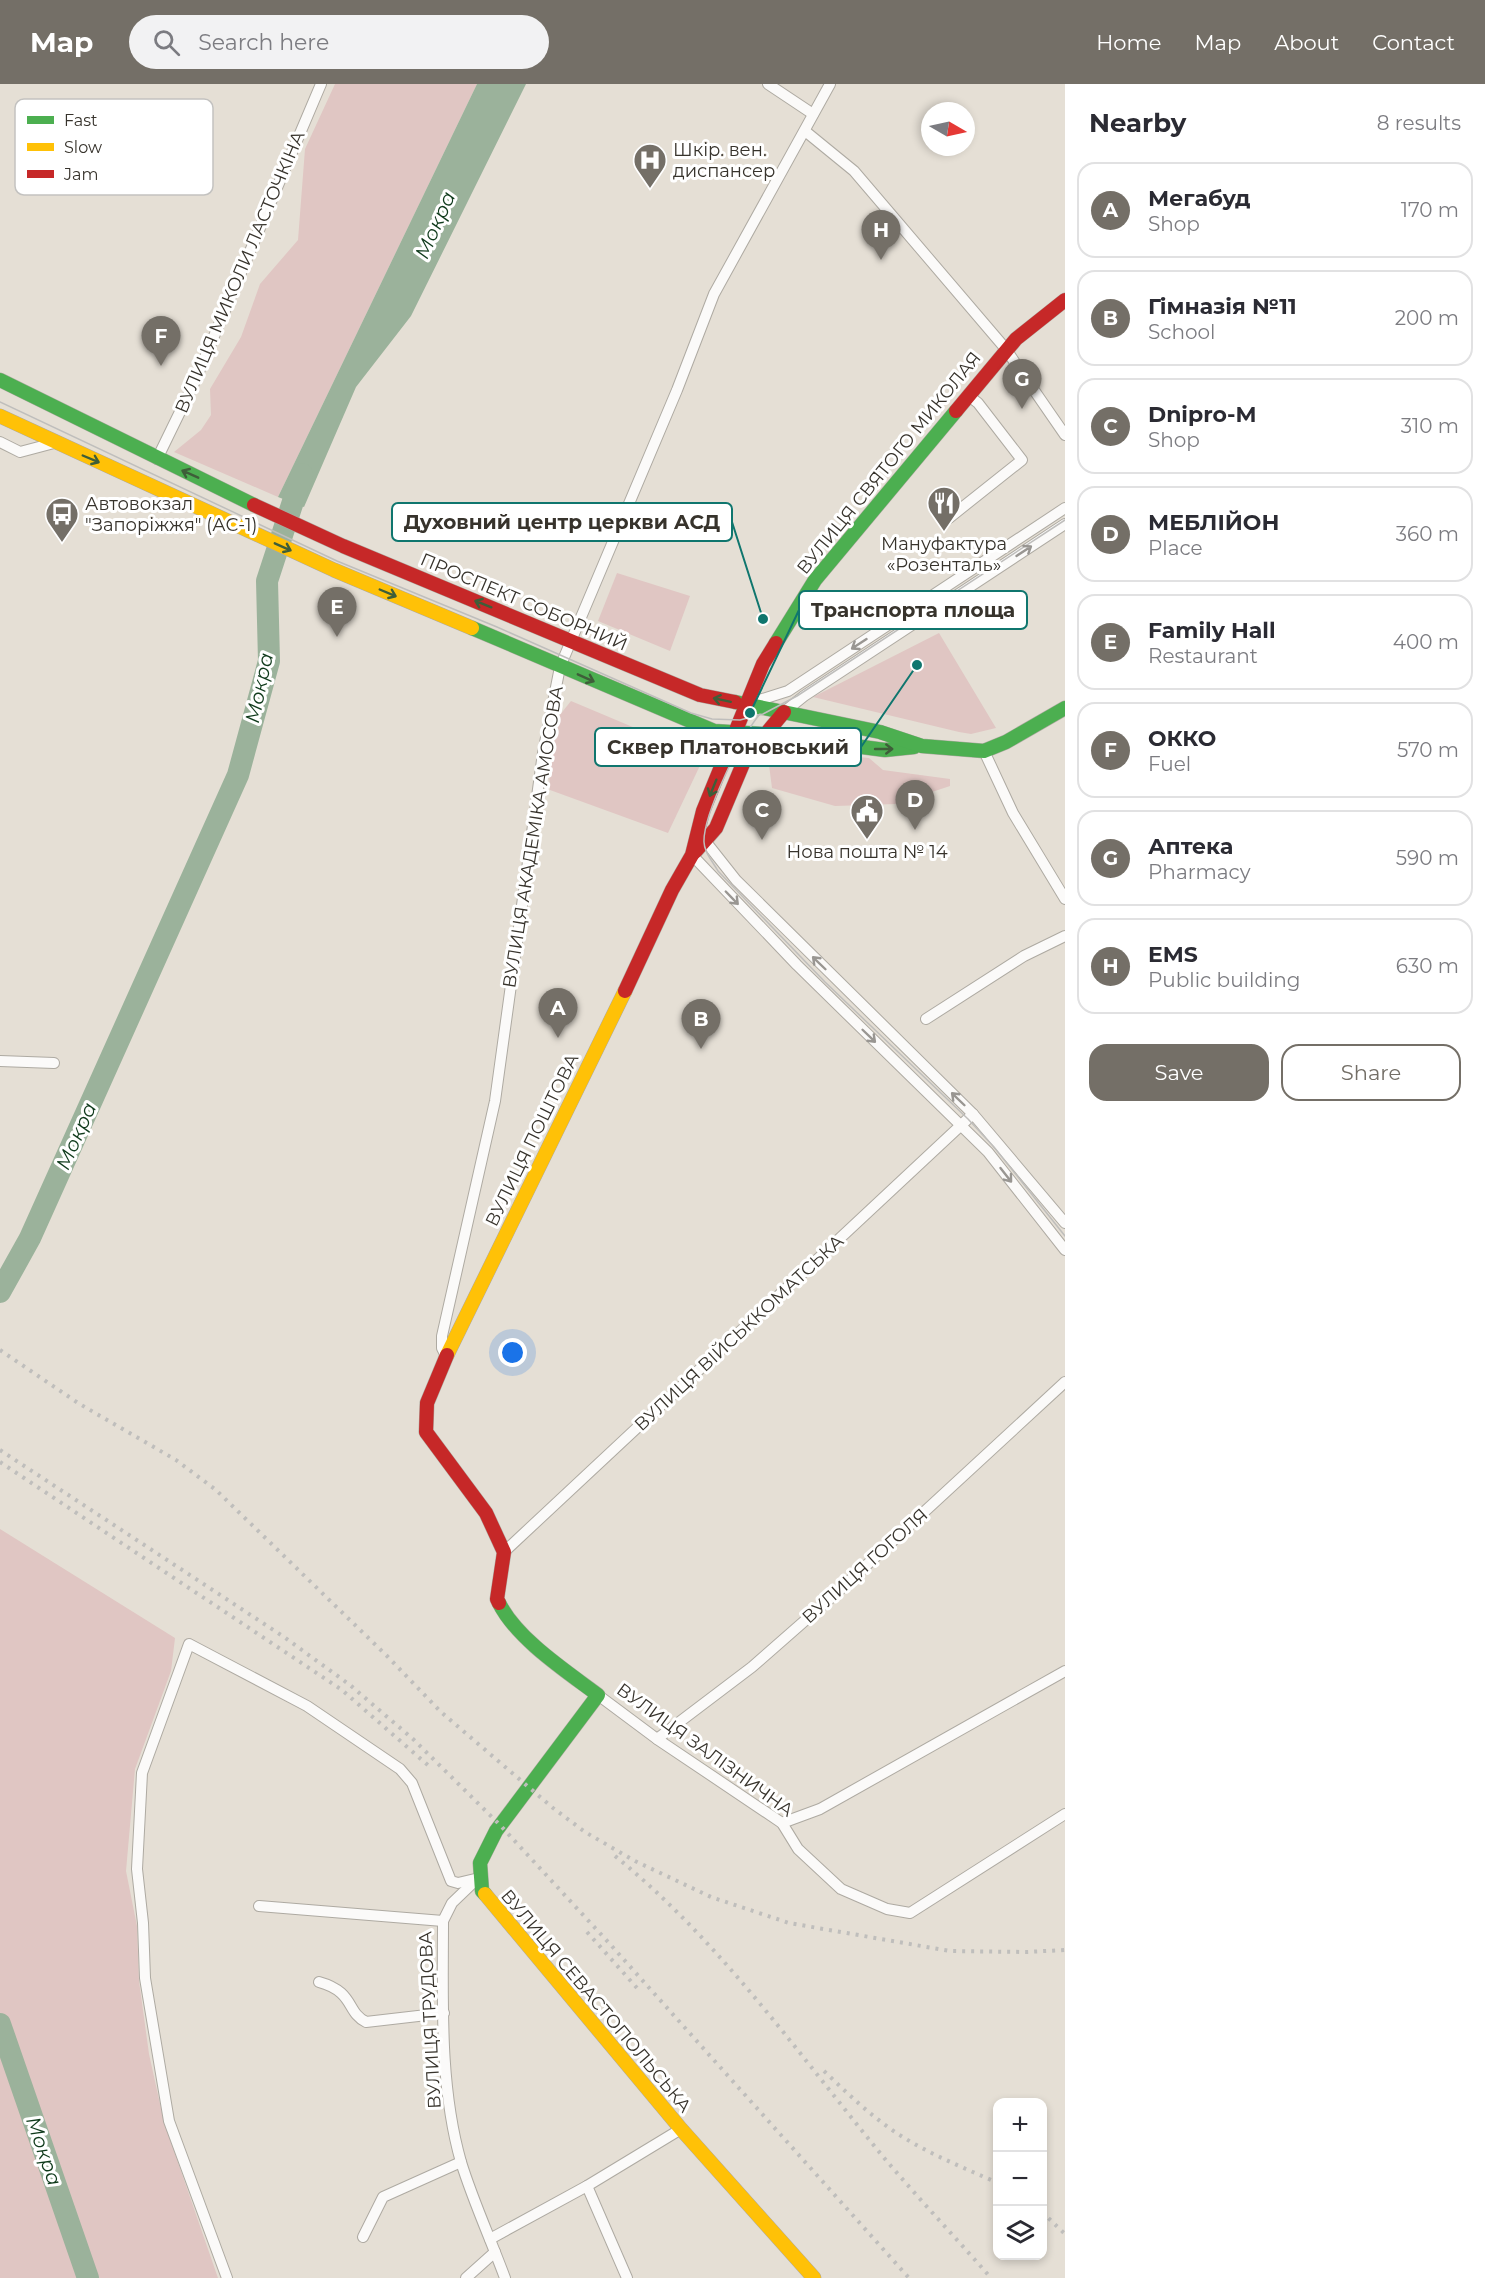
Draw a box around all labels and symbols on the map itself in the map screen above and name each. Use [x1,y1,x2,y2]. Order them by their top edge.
legend [15,99,213,195]
north arrow [921,102,975,156]
text: Fast [64,111,98,130]
street label: ВУЛИЦЯ МИКОЛИ ЛАСТОЧКІНА [170,127,310,416]
text: Slow [64,138,102,157]
place label: Шкір. вен. диспансер [673,139,775,182]
hospital icon: Шкір. вен. диспансер [632,142,668,189]
text: Jam [63,165,98,184]
water label: Мокра [410,188,460,262]
pin: H [862,210,900,260]
pin: F [142,316,180,366]
street label: ВУЛИЦЯ СВЯТОГО МИКОЛАЯ [792,347,986,579]
pin: G [1002,360,1042,409]
one-way arrow [81,454,100,465]
one-way arrow [181,468,200,479]
restaurant icon: Мануфактура «Розенталь» [926,485,962,532]
place label: Автовокзал "Запоріжжя" (АС-1) [85,493,257,536]
bus stop icon: Автовокзал "Запоріжжя" (АС-1) [44,496,80,543]
callout: Духовний центр церкви АСД [392,503,732,541]
text: Духовний центр церкви АСД [404,510,721,534]
place label: Мануфактура «Розенталь» [881,533,1007,576]
one-way arrow [273,542,292,553]
one-way arrow [1016,544,1033,557]
street label: ПРОСПЕКТ СОБОРНИЙ [417,548,631,656]
pin: E [318,588,356,637]
one-way arrow [378,588,396,599]
callout: Транспорта площа [799,591,1027,629]
one-way arrow [474,598,492,609]
text: Транспорта площа [811,598,1015,622]
one-way arrow [850,638,867,651]
water label: Мокра [240,651,278,725]
one-way arrow [577,673,595,685]
street label: ВУЛИЦЯ АКАДЕМІКА АМОСОВА [498,684,568,990]
one-way arrow [712,694,732,705]
callout: Сквер Платоновський [595,728,861,766]
text: Сквер Платоновський [607,735,849,759]
one-way arrow [873,743,893,755]
one-way arrow [706,779,717,797]
pin: D [896,780,934,830]
pin: C [742,790,782,840]
public building icon: Нова пошта № 14 [849,793,885,840]
place label: Нова пошта № 14 [786,841,948,863]
one-way arrow [725,890,739,905]
one-way arrow [811,955,826,970]
pin: A [538,988,578,1038]
pin: B [682,1000,720,1049]
one-way arrow [862,1029,877,1043]
street label: ВУЛИЦЯ ПОШТОВА [481,1050,584,1230]
one-way arrow [951,1092,966,1106]
water label: Мокра [51,1099,101,1173]
one-way arrow [1000,1166,1013,1182]
street label: ВУЛИЦЯ ВІЙСЬККОМАТСЬКА [630,1230,849,1436]
your location [498,1338,527,1367]
street label: ВУЛИЦЯ ГОГОЛЯ [798,1504,932,1628]
street label: ВУЛИЦЯ ЗАЛІЗНИЧНА [612,1679,798,1822]
street label: ВУЛИЦЯ СЕВАСТОПОЛЬСЬКА [496,1885,696,2117]
street label: ВУЛИЦЯ ТРУДОВА [414,1930,446,2109]
water label: Мокра [21,2113,67,2189]

